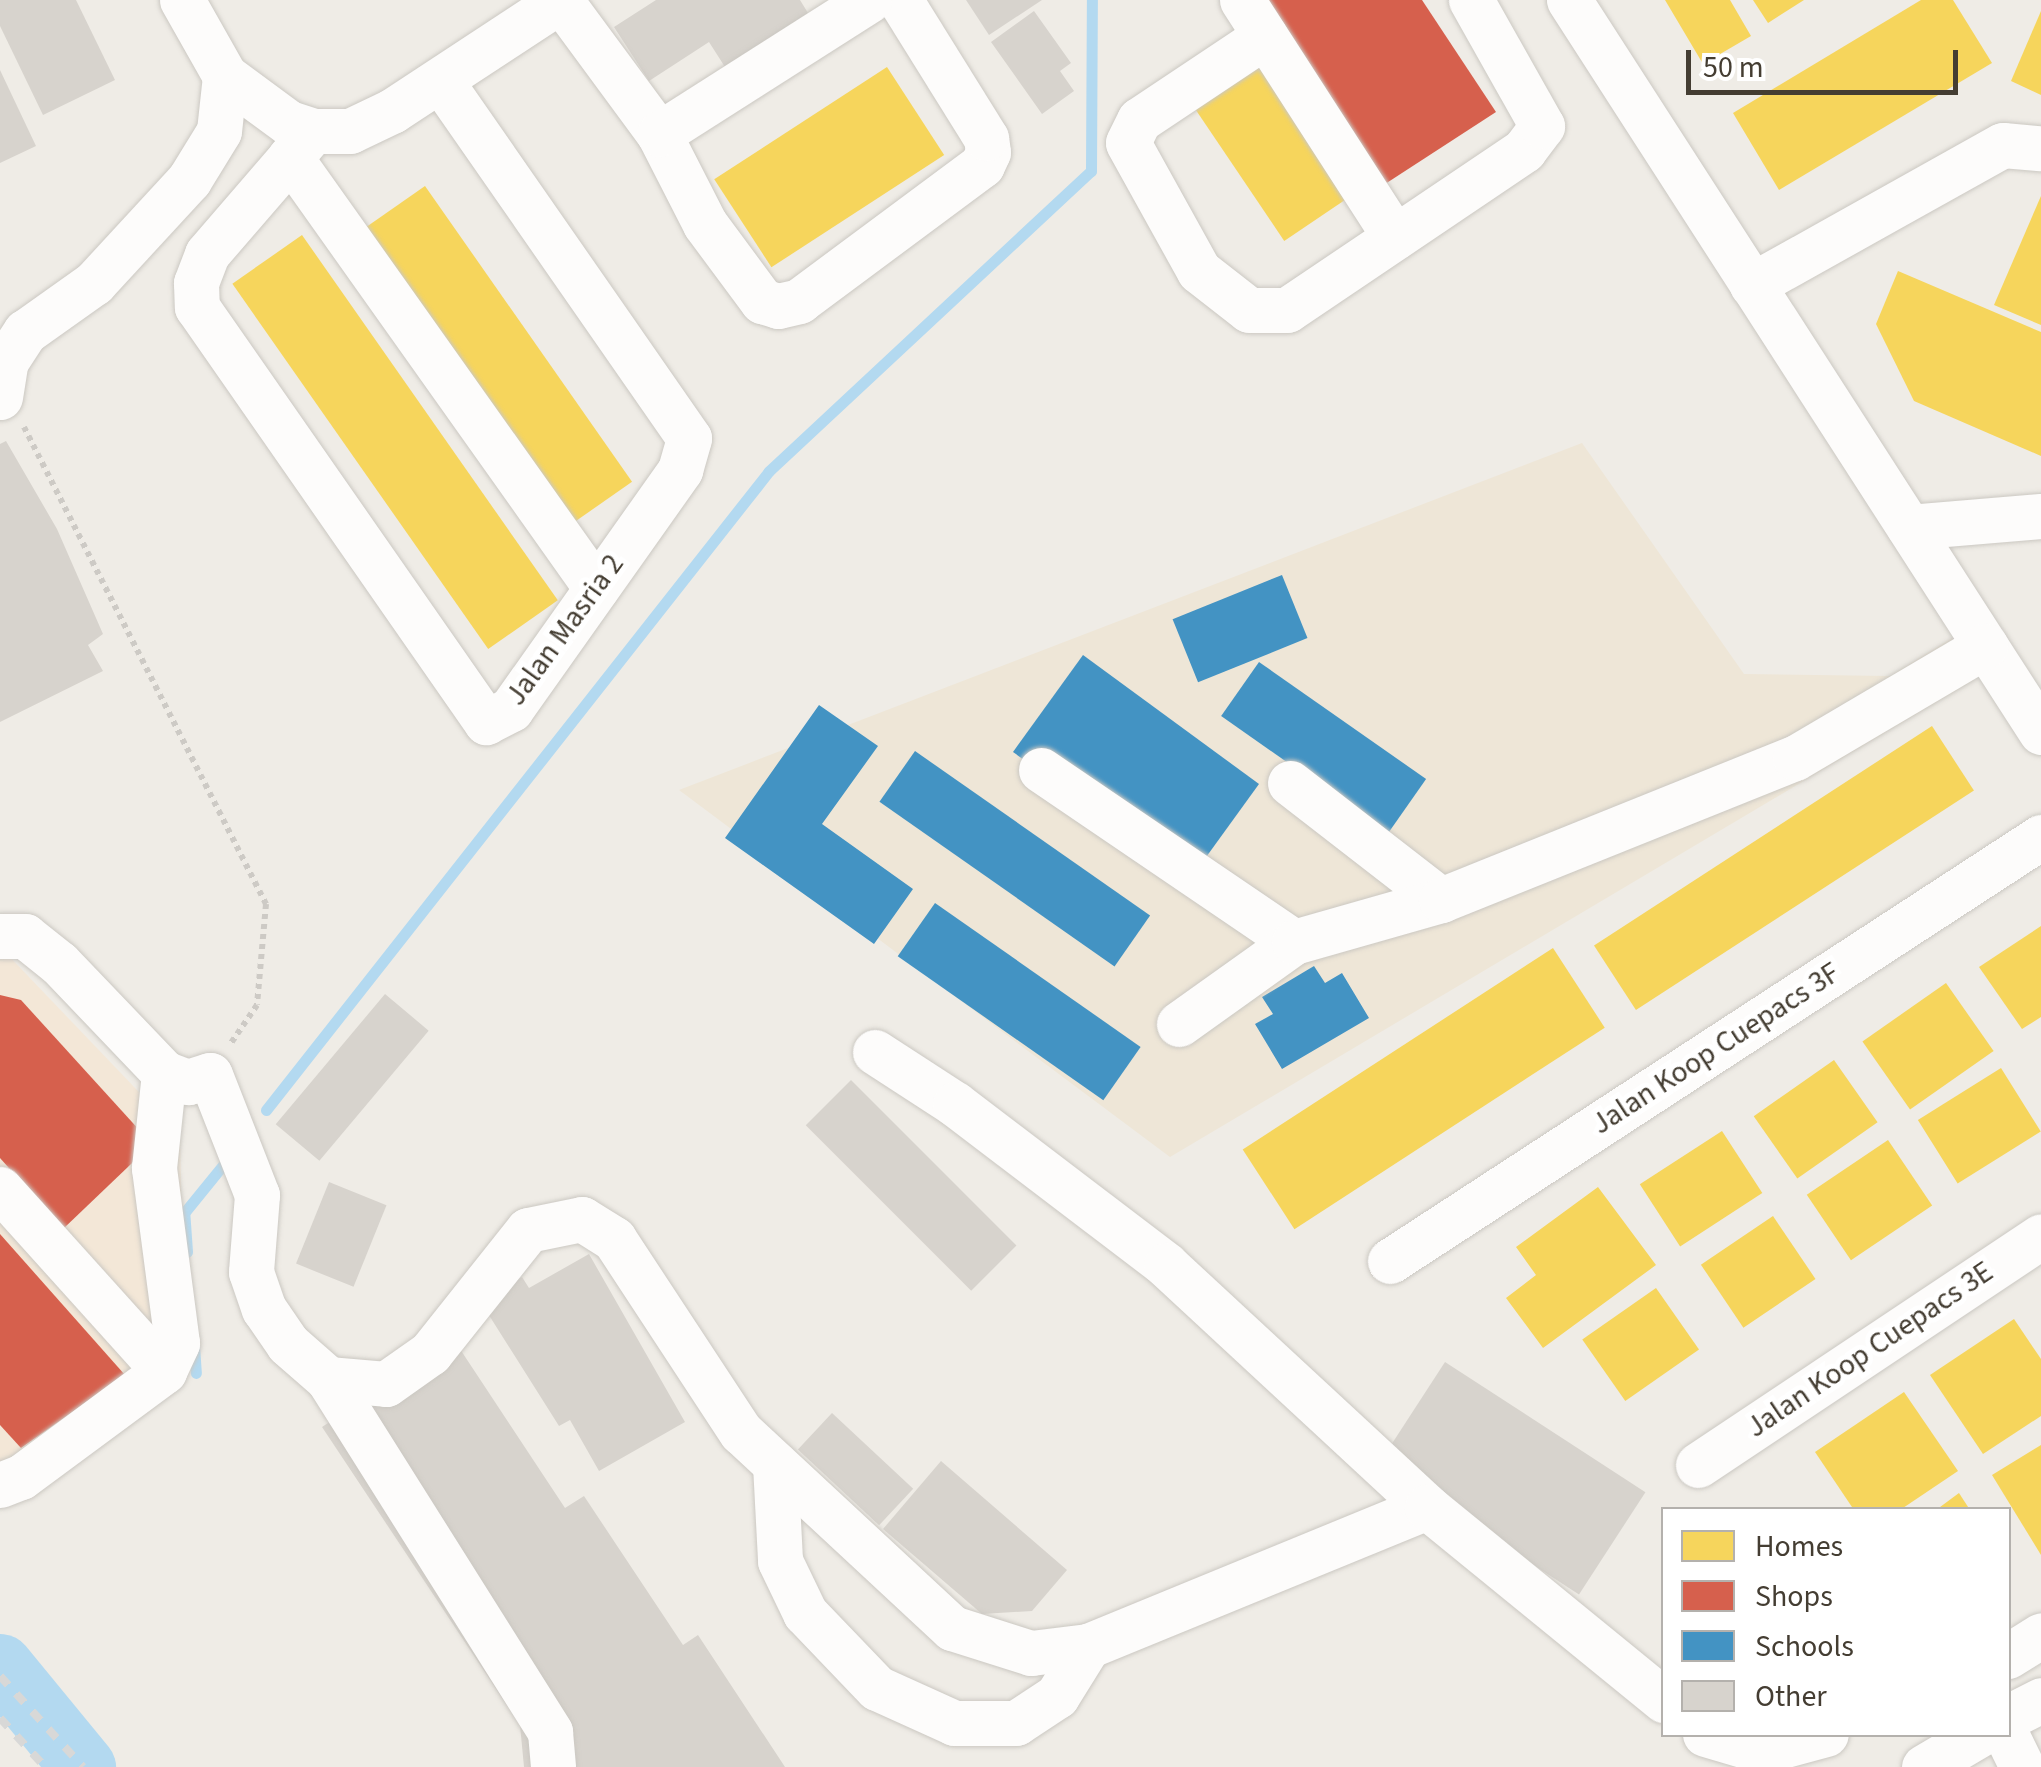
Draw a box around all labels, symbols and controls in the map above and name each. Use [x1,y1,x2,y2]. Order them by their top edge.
scale bar [1691,30,1964,92]
text: 50 m [1703,46,1764,89]
street label: Jalan Masria 2 [498,547,632,713]
street label: Jalan Koop Cuepacs 3F [1585,955,1847,1143]
street label: Jalan Koop Cuepacs 3E [1740,1254,2000,1446]
legend [1661,1507,2011,1737]
text: Homes [1755,1525,1843,1568]
text: Shops [1755,1575,1833,1618]
text: Schools [1755,1625,1854,1668]
text: Other [1755,1675,1827,1718]

